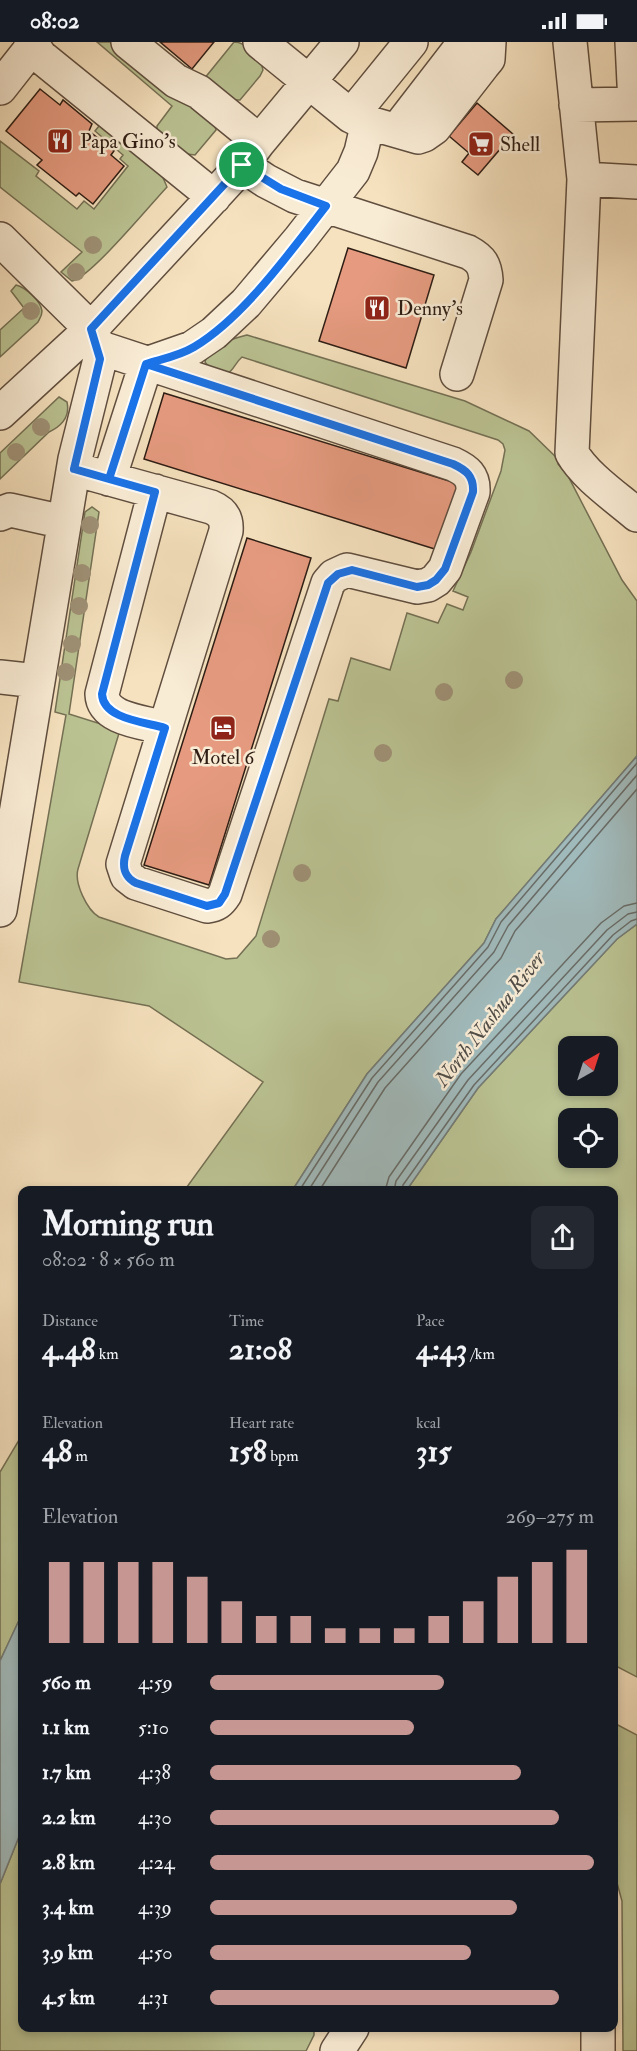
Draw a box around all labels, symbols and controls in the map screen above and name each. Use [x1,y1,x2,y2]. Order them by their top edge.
text: 08:02 [30,7,79,35]
restaurant icon: Papa Gino's [45,126,75,156]
place label: Papa Gino's [80,129,176,155]
supermarket icon: Shell [466,129,496,159]
place label: Shell [500,132,540,157]
pin [216,139,267,190]
icon: arrive [225,148,258,181]
restaurant icon: Denny's [362,293,392,323]
place label: Denny's [397,296,463,321]
hotel icon: Motel 6 [208,713,238,743]
place label: Motel 6 [192,745,255,770]
water label: North Nashua River [428,945,552,1093]
north arrow [558,1036,618,1096]
map controls [558,1036,618,1168]
button: locate [558,1108,618,1168]
text: Morning run [42,1204,214,1245]
button: share [531,1206,594,1269]
text: 08:02 · 8 × 560 m [42,1247,175,1272]
text: Distance [42,1311,98,1331]
text: Time [229,1311,264,1331]
text: Pace [416,1311,445,1331]
text: 4.48 [42,1331,95,1368]
text: 21:08 [229,1331,292,1368]
text: 4:43 [416,1331,467,1368]
text: km [95,1344,119,1364]
text: /km [467,1344,495,1364]
text: Elevation [42,1413,103,1433]
text: Heart rate [229,1413,294,1433]
text: kcal [416,1413,441,1433]
text: 48 [42,1433,72,1470]
text: 158 [229,1433,267,1470]
text: 315 [416,1433,451,1470]
text: m [72,1446,88,1466]
text: bpm [267,1446,299,1466]
text: Elevation [42,1504,118,1529]
text: 269–275 m [506,1504,594,1529]
text: 560 m [42,1670,91,1695]
text: 4:59 [138,1670,173,1695]
text: 1.1 km [42,1715,89,1740]
text: 5:10 [138,1715,169,1740]
text: 1.7 km [42,1760,91,1785]
text: 4:38 [138,1760,171,1785]
text: 2.2 km [42,1805,95,1830]
text: 4:30 [138,1805,172,1830]
text: 2.8 km [42,1850,95,1875]
text: 4:24 [138,1850,175,1875]
text: 3.4 km [42,1895,94,1920]
text: 4:39 [138,1895,172,1920]
text: 3.9 km [42,1940,93,1965]
text: 4:50 [138,1940,173,1965]
text: 4.5 km [42,1985,95,2010]
text: 4:31 [138,1985,169,2010]

